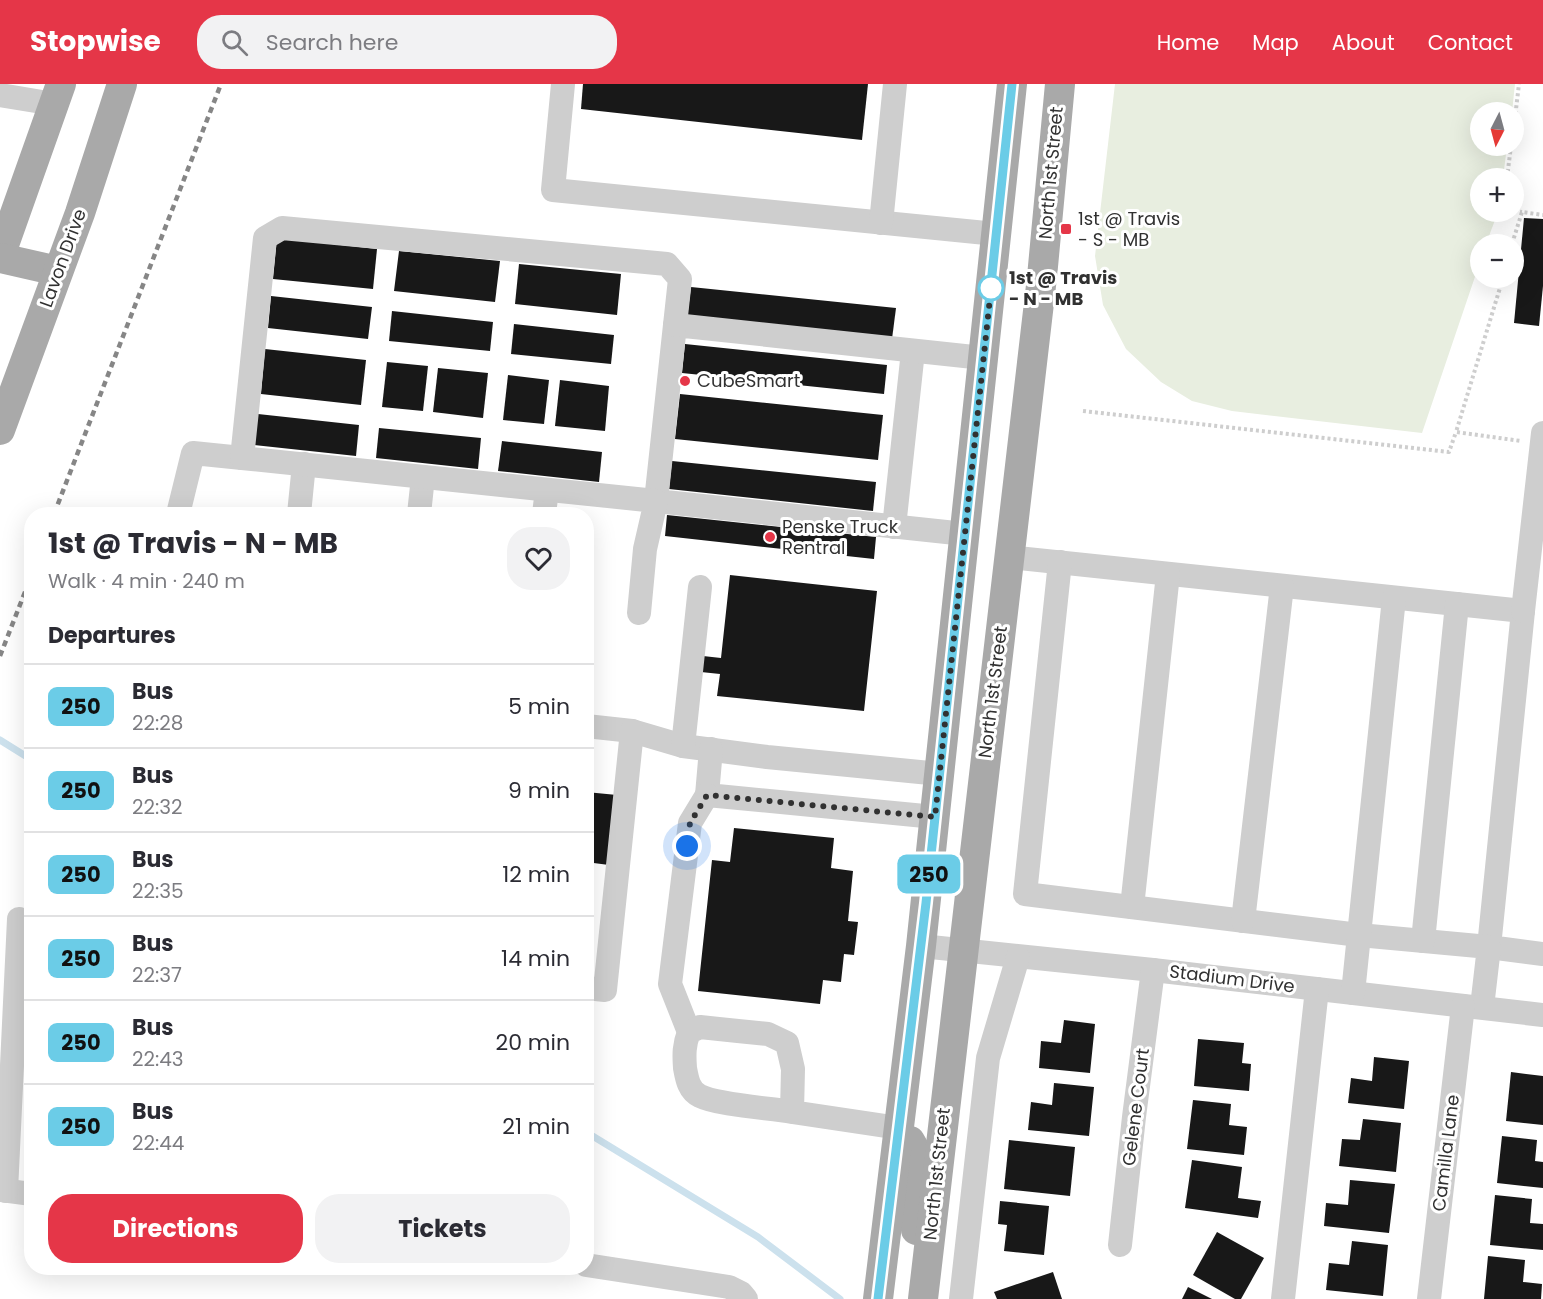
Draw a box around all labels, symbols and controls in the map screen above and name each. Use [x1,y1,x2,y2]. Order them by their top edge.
search box [197,15,617,69]
text: Stopwise [30,22,161,61]
icon: search [218,26,251,59]
text: Search here [266,27,398,58]
text: Home [1157,28,1219,57]
text: Map [1252,28,1299,57]
text: About [1332,28,1395,57]
text: Contact [1428,28,1513,57]
north arrow [1470,102,1524,156]
map controls [1470,102,1524,288]
street label: North 1st Street [1032,106,1069,240]
button: + [1470,168,1524,222]
street label: Lavon Drive [33,205,92,311]
place label: 1st @ Travis - S - MB [1078,206,1180,252]
marker: 1st @ Travis - S - MB [1059,222,1073,236]
button: − [1470,234,1524,288]
place label: 1st @ Travis - N - MB [1009,265,1117,311]
marker: 1st @ Travis - N - MB [978,275,1004,301]
place label: CubeSmart [697,368,800,393]
marker: CubeSmart [678,374,692,388]
place label: Penske Truck Rentral [782,514,899,560]
text: 1st @ Travis - N - MB [48,524,338,563]
button: heart [507,527,570,590]
marker: Penske Truck Rentral [763,530,777,544]
text: Walk · 4 min · 240 m [48,567,245,595]
text: Departures [48,620,176,651]
street label: North 1st Street [972,624,1013,759]
text: Bus [132,676,174,707]
text: 5 min [508,691,570,722]
text: 250 [61,692,101,721]
text: 22:28 [132,709,183,737]
text: Bus [132,760,174,791]
text: 9 min [508,775,570,806]
text: 250 [61,776,101,805]
text: 22:32 [132,793,183,821]
your location [672,831,702,861]
text: Bus [132,844,174,875]
line badge: 250 [894,854,964,894]
text: 12 min [502,859,570,890]
text: 250 [61,860,101,889]
text: 250 [909,860,949,889]
text: 22:35 [132,877,184,905]
text: Bus [132,928,174,959]
text: 14 min [501,943,570,974]
text: 250 [61,944,101,973]
street label: Stadium Drive [1168,958,1296,999]
text: 22:37 [132,961,182,989]
text: Bus [132,1012,174,1043]
text: 20 min [496,1027,570,1058]
text: 250 [61,1028,101,1057]
text: 22:43 [132,1045,184,1073]
street label: Gelene Court [1116,1047,1155,1167]
street label: Camilla Lane [1426,1093,1465,1213]
text: Bus [132,1096,174,1127]
street label: North 1st Street [917,1107,956,1241]
text: 21 min [502,1111,570,1142]
text: 250 [61,1112,101,1141]
text: 22:44 [132,1129,184,1157]
button: Directions [48,1194,303,1263]
button: Tickets [315,1194,570,1263]

